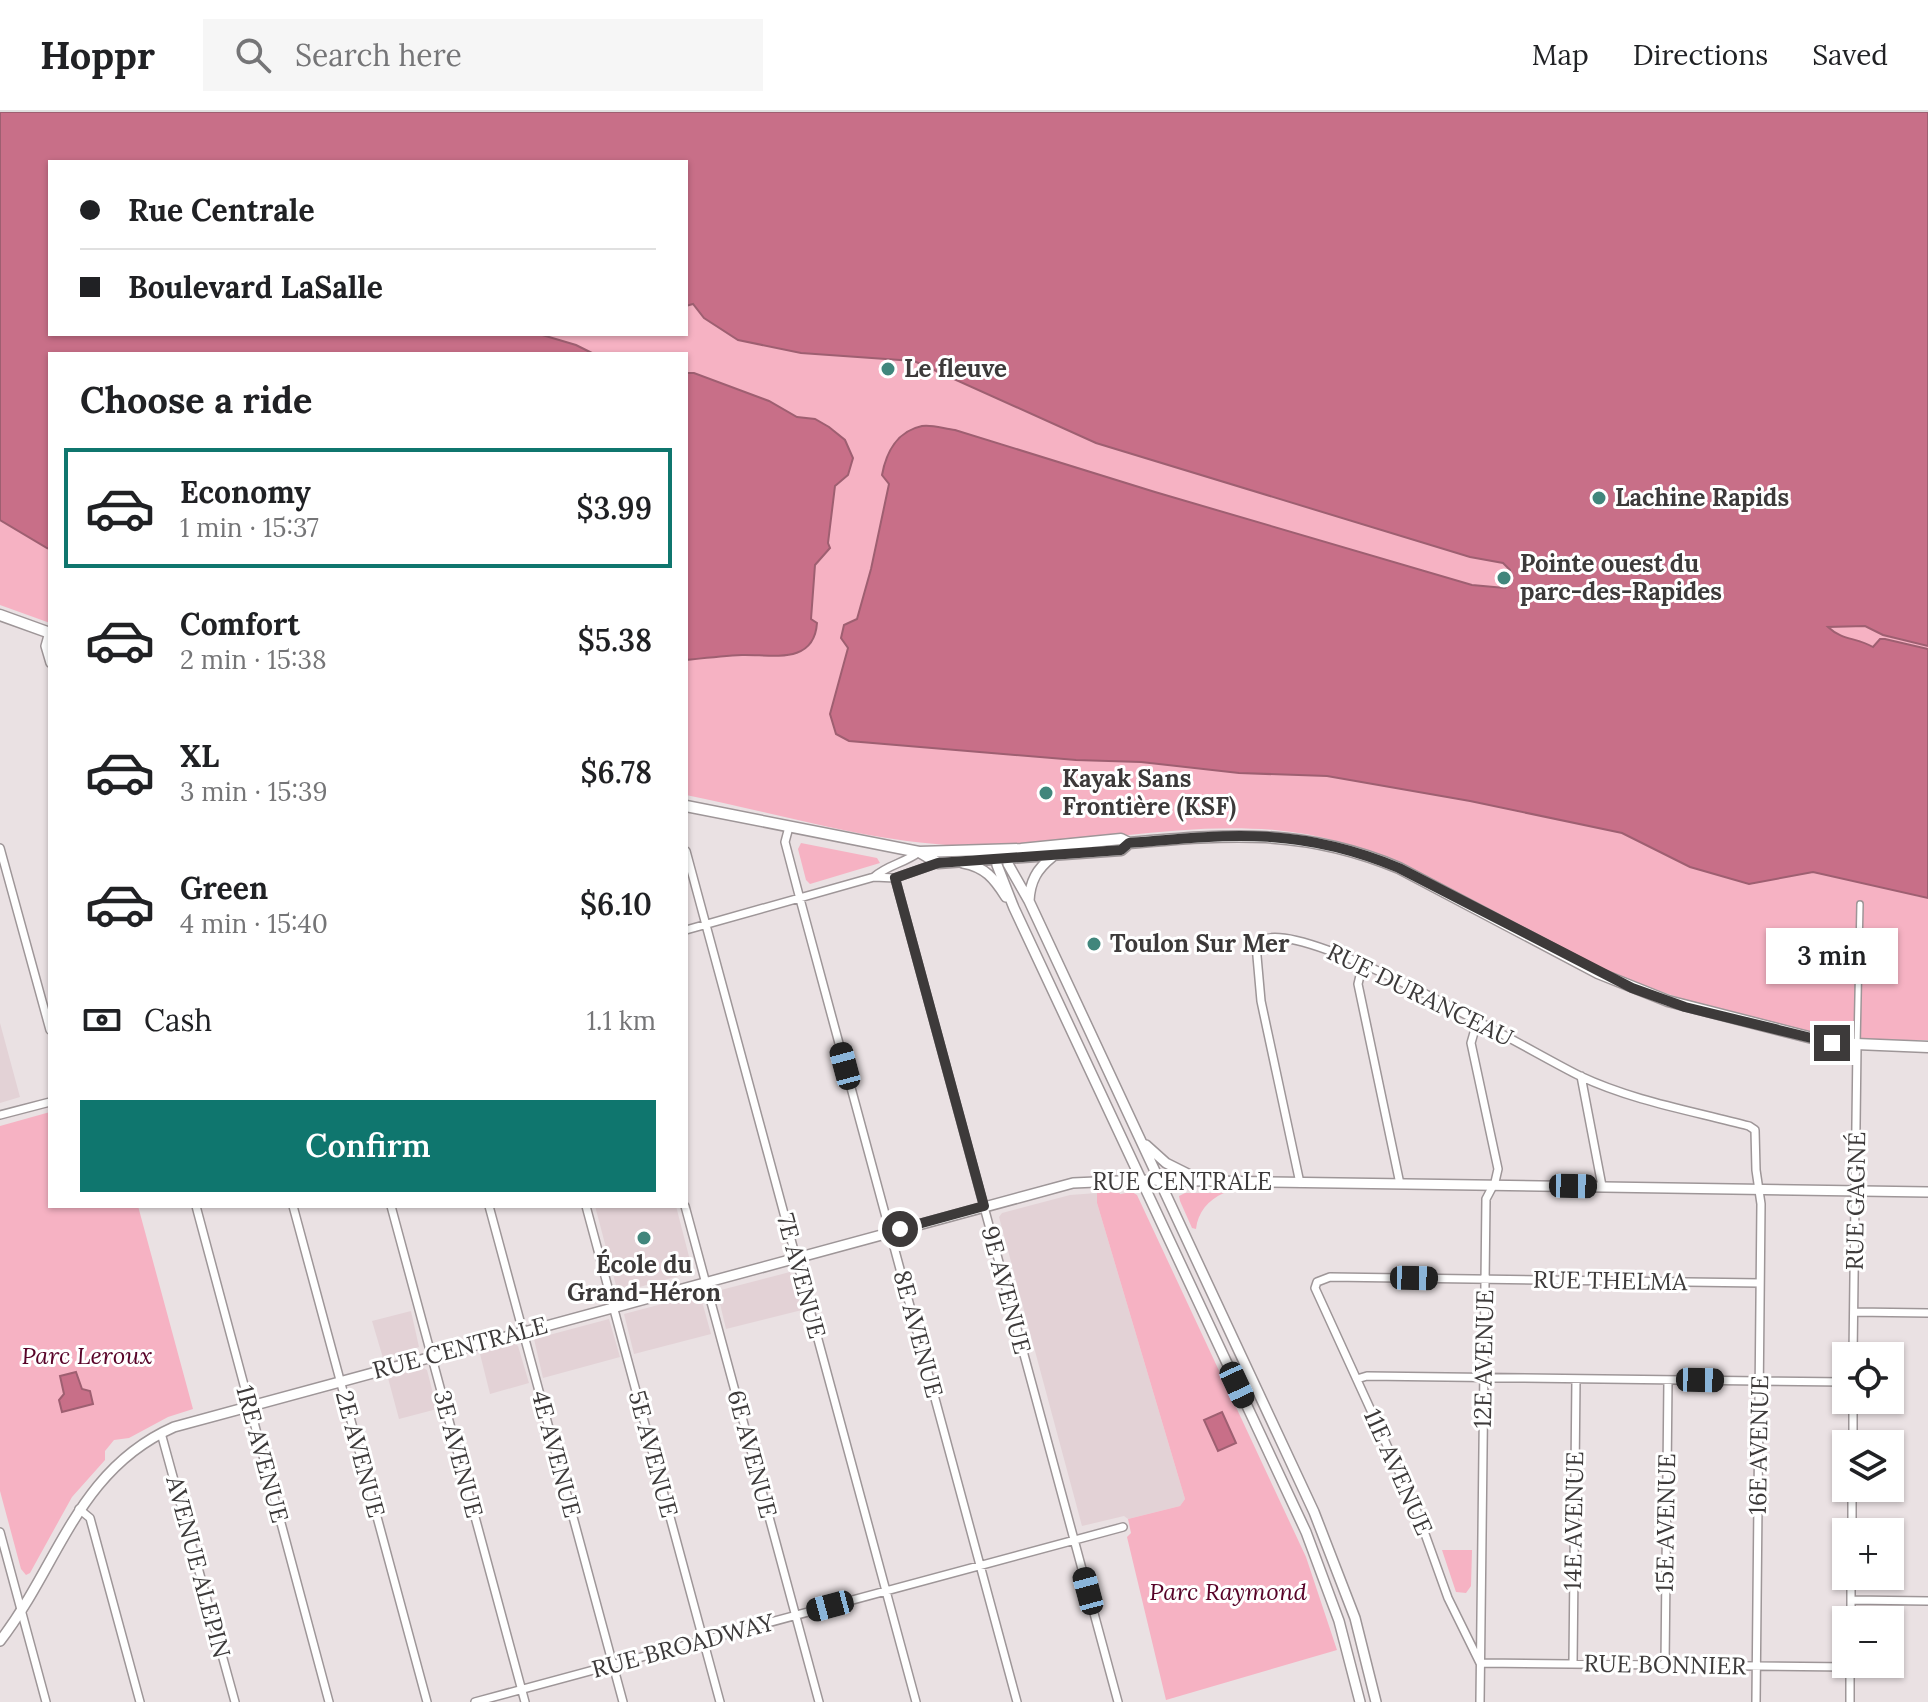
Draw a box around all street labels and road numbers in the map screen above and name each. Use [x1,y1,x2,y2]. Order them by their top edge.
street label: RUE DURANCEAU [1322,936,1519,1053]
street label: RUE GAGNÉ [1839,1131,1872,1271]
street label: RUE CENTRALE [1092,1166,1272,1197]
street label: 7E AVENUE [770,1210,833,1342]
street label: 9E AVENUE [975,1223,1038,1357]
street label: RUE THELMA [1533,1264,1688,1297]
street label: 8E AVENUE [887,1267,950,1401]
street label: 12E AVENUE [1467,1289,1500,1429]
street label: RUE CENTRALE [369,1309,551,1386]
street label: 16E AVENUE [1742,1375,1775,1515]
street label: 1RE AVENUE [229,1382,296,1526]
street label: 2E AVENUE [329,1387,392,1521]
street label: 3E AVENUE [427,1387,490,1521]
street label: 4E AVENUE [525,1387,588,1521]
street label: 5E AVENUE [622,1387,685,1521]
street label: 6E AVENUE [721,1387,784,1521]
street label: 11E AVENUE [1357,1404,1440,1540]
street label: 14E AVENUE [1557,1451,1590,1591]
street label: 15E AVENUE [1649,1453,1682,1593]
street label: AVENUE ALEPIN [159,1472,238,1661]
street label: RUE BROADWAY [588,1606,778,1685]
street label: RUE BONNIER [1583,1648,1747,1681]

